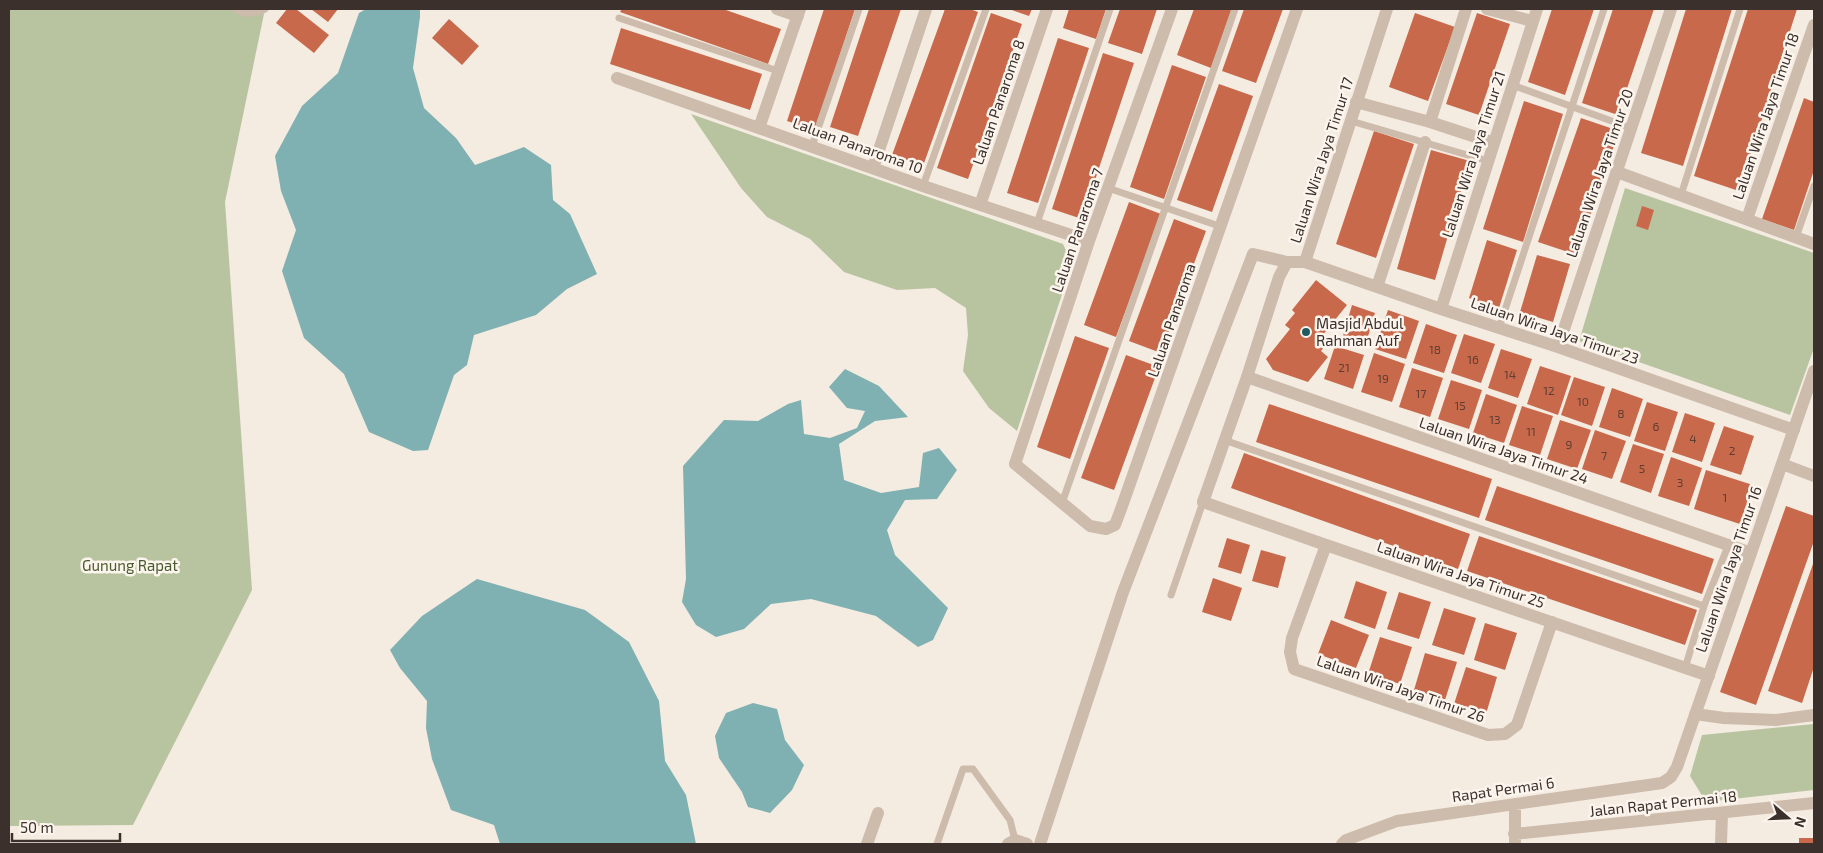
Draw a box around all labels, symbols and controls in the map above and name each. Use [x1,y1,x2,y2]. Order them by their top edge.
street label: Laluan Wira Jaya Timur 18 [1728,30,1802,202]
street label: Laluan Panaroma 8 [968,37,1028,167]
street label: Laluan Wira Jaya Timur 21 [1438,68,1508,240]
street label: Laluan Wira Jaya Timur 17 [1286,74,1356,245]
street label: Laluan Wira Jaya Timur 20 [1562,86,1636,260]
street label: Laluan Panaroma 10 [790,113,926,177]
street label: Laluan Panaroma 7 [1047,165,1107,294]
street label: Laluan Panaroma [1143,261,1199,379]
street label: Laluan Wira Jaya Timur 23 [1469,293,1641,367]
place label: Masjid Abdul Rahman Auf [1316,314,1404,349]
marker: Masjid Abdul Rahman Auf [1300,326,1312,338]
house number: 18 [1429,342,1441,356]
house number: 16 [1467,352,1479,366]
house number: 21 [1338,360,1350,374]
house number: 14 [1504,367,1516,381]
house number: 19 [1377,371,1389,385]
house number: 12 [1543,383,1555,397]
house number: 17 [1416,386,1426,400]
house number: 10 [1577,394,1589,408]
house number: 15 [1454,398,1466,412]
house number: 8 [1617,406,1625,420]
house number: 13 [1489,412,1501,426]
street label: Laluan Wira Jaya Timur 24 [1417,413,1591,487]
house number: 6 [1653,419,1660,433]
house number: 11 [1526,424,1536,438]
house number: 4 [1689,431,1697,445]
house number: 9 [1566,437,1573,451]
house number: 2 [1729,443,1736,457]
house number: 7 [1601,448,1607,462]
house number: 5 [1639,461,1645,475]
house number: 3 [1677,475,1683,489]
street label: Laluan Wira Jaya Timur 16 [1691,484,1765,654]
house number: 1 [1723,490,1727,504]
street label: Laluan Wira Jaya Timur 25 [1375,537,1547,611]
park label: Gunung Rapat [82,556,178,574]
street label: Laluan Wira Jaya Timur 26 [1314,651,1488,725]
street label: Rapat Permai 6 [1451,773,1555,805]
street label: Jalan Rapat Permai 18 [1588,786,1738,820]
north arrow [1763,793,1813,843]
scale bar [12,810,120,842]
text: N [1791,815,1810,830]
text: 50 m [20,818,54,836]

